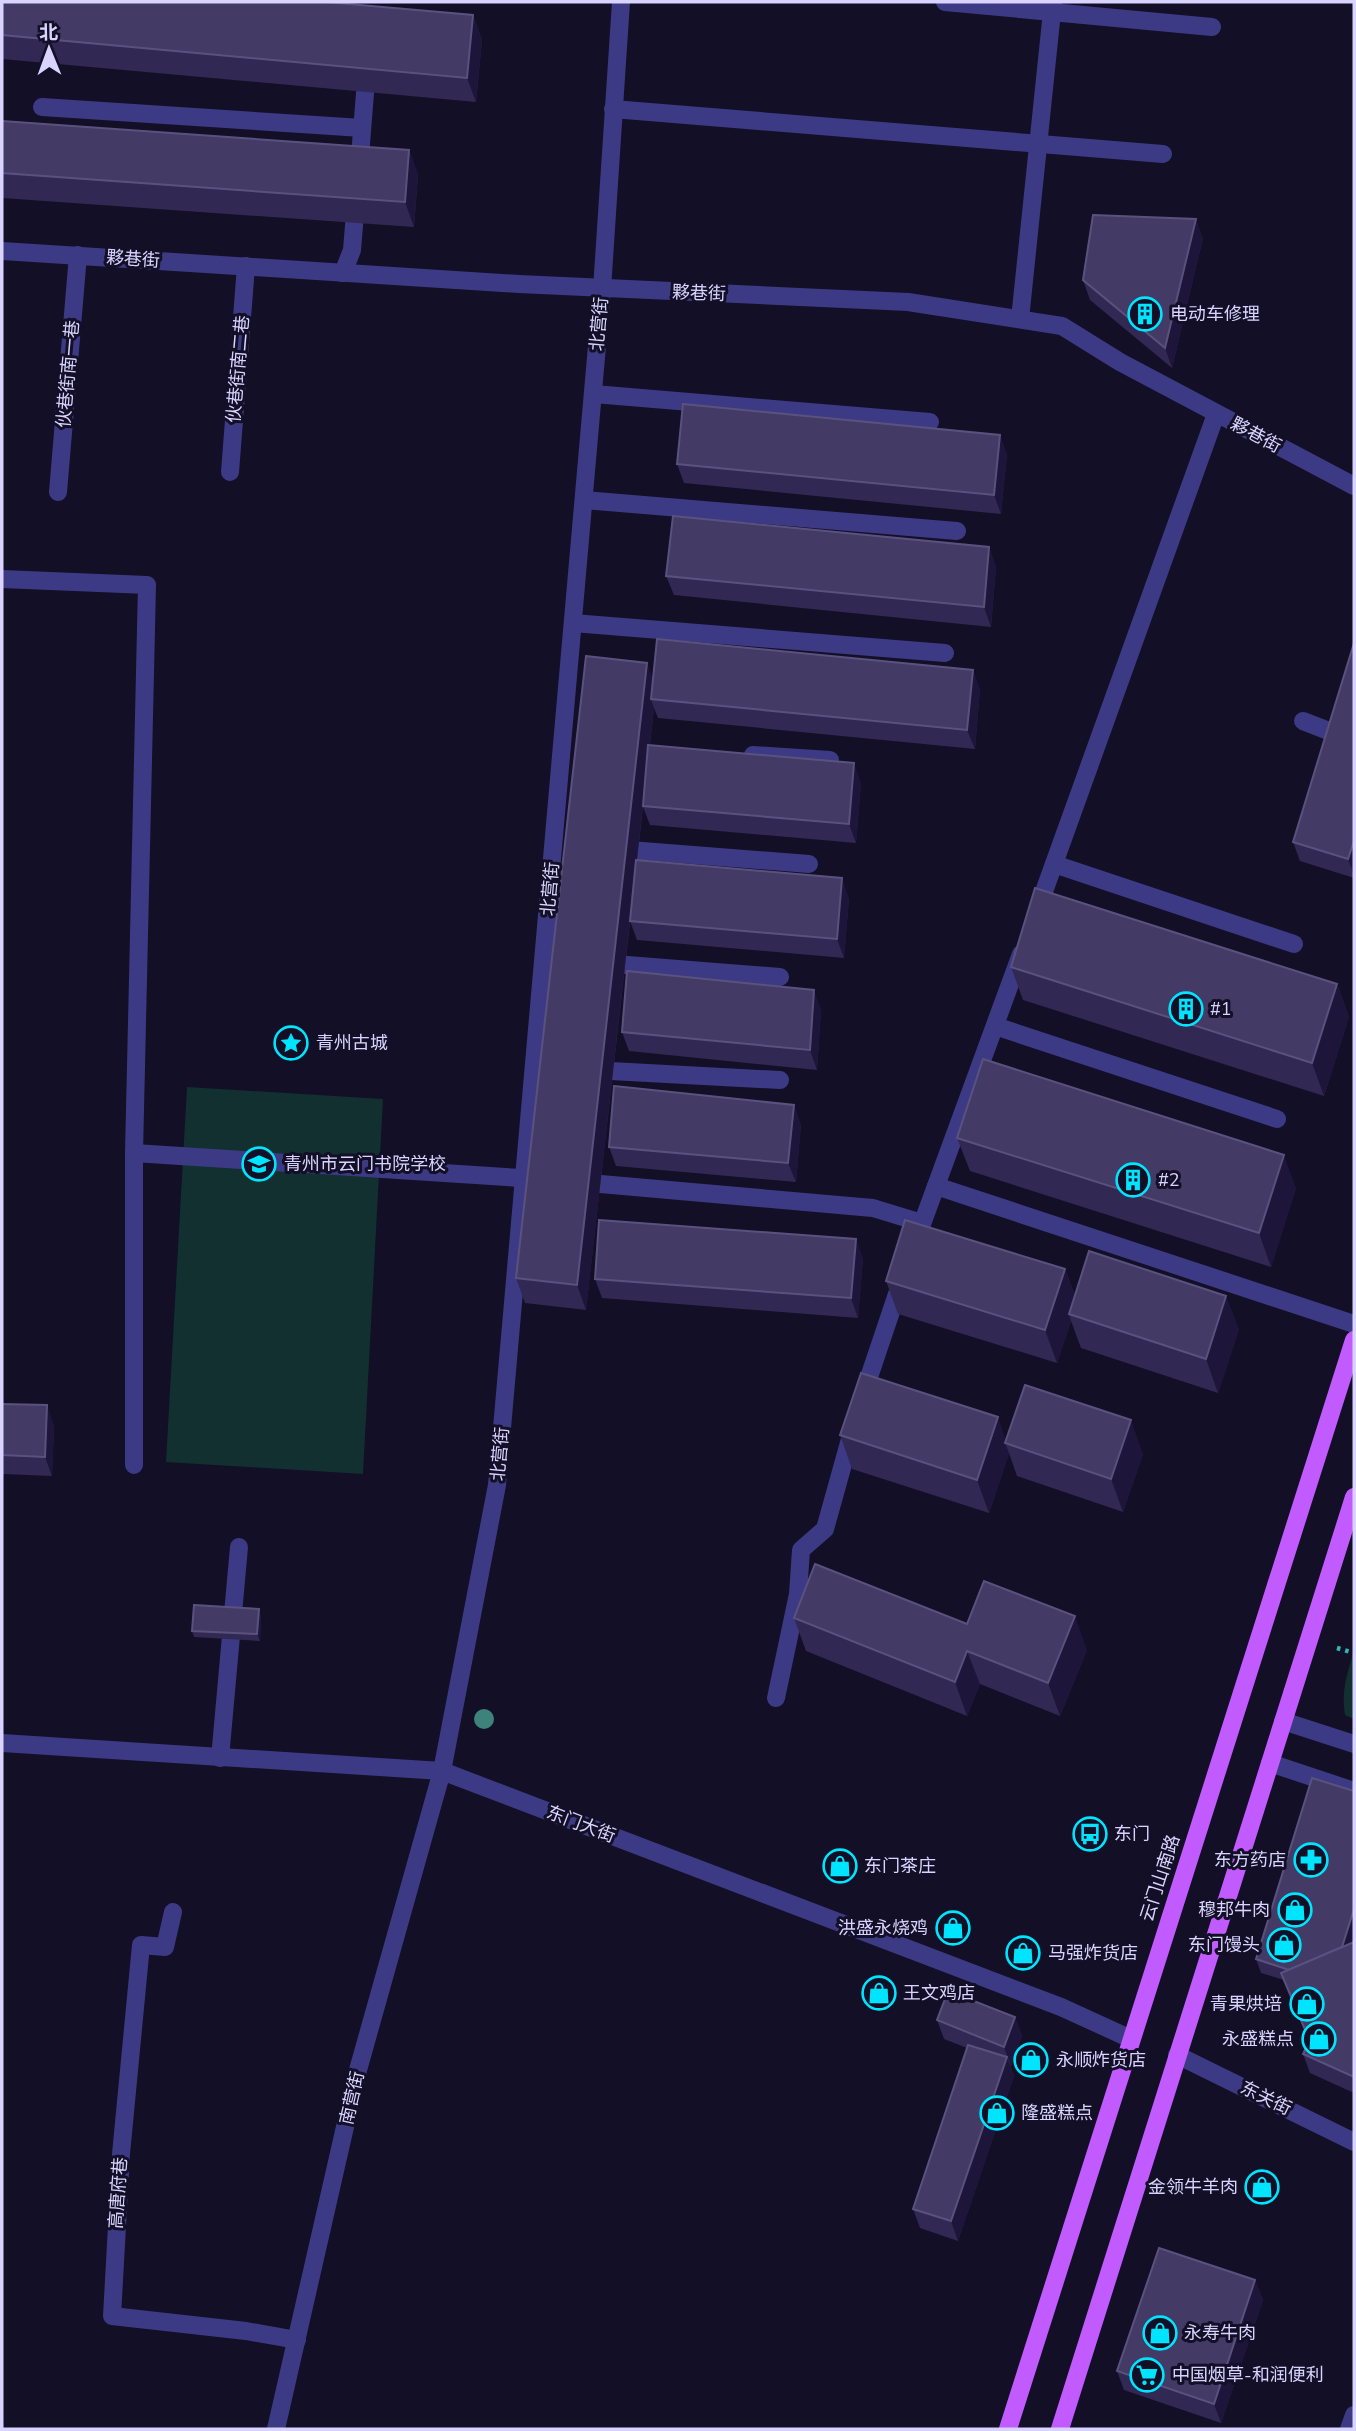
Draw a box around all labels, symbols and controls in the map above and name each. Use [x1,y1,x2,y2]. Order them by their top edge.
north arrow [14,14,84,84]
text: 北 [39,20,58,46]
street label: 夥巷街 [105,245,161,273]
street label: 夥巷街 [672,280,726,306]
building icon: 电动车修理 [1126,295,1164,333]
street label: 北营街 [585,296,613,352]
place label: 电动车修理 [1170,302,1260,326]
street label: 伙巷街南二巷 [221,314,255,424]
street label: 伙巷街南一巷 [51,319,85,429]
street label: 夥巷街 [1227,412,1285,458]
street label: 北营街 [536,861,564,917]
building icon: #1 [1167,990,1205,1028]
place label: #1 [1210,997,1232,1021]
place icon: 青州古城 [272,1024,310,1062]
place label: 青州古城 [316,1031,388,1055]
school or university icon: 青州市云门书院学校 [240,1145,278,1183]
place label: 青州市云门书院学校 [284,1152,446,1176]
building icon: #2 [1114,1161,1152,1199]
place label: #2 [1158,1168,1180,1192]
street label: 北营街 [486,1426,514,1482]
street label: 东门大街 [543,1800,619,1848]
bus stop icon: 东门 [1071,1815,1109,1853]
place label: 东门 [1114,1822,1150,1846]
street label: 云门山南路 [1135,1831,1185,1925]
pharmacy icon: 东方药店 [1292,1841,1330,1879]
shop icon: 东门茶庄 [821,1847,859,1885]
place label: 东方药店 [1214,1848,1286,1872]
place label: 东门茶庄 [864,1854,936,1878]
shop icon: 穆邦牛肉 [1276,1891,1314,1929]
place label: 穆邦牛肉 [1198,1898,1270,1922]
shop icon: 洪盛永烧鸡 [934,1909,972,1947]
place label: 洪盛永烧鸡 [838,1916,928,1940]
shop icon: 东门馒头 [1265,1926,1303,1964]
place label: 东门馒头 [1188,1933,1260,1957]
shop icon: 马强炸货店 [1004,1934,1042,1972]
place label: 马强炸货店 [1048,1941,1138,1965]
shop icon: 王文鸡店 [860,1974,898,2012]
place label: 王文鸡店 [903,1981,975,2005]
shop icon: 青果烘培 [1288,1985,1326,2023]
place label: 青果烘培 [1210,1992,1282,2016]
shop icon: 永盛糕点 [1300,2020,1338,2058]
place label: 永盛糕点 [1222,2027,1294,2051]
shop icon: 永顺炸货店 [1012,2041,1050,2079]
place label: 永顺炸货店 [1056,2048,1146,2072]
street label: 南营街 [334,2069,370,2127]
street label: 东关街 [1236,2075,1296,2121]
shop icon: 隆盛糕点 [978,2094,1016,2132]
place label: 隆盛糕点 [1021,2101,1093,2125]
street label: 高唐府巷 [104,2156,132,2230]
shop icon: 金领牛羊肉 [1243,2168,1281,2206]
place label: 金领牛羊肉 [1148,2175,1238,2199]
shop icon: 永寿牛肉 [1141,2314,1179,2352]
place label: 永寿牛肉 [1184,2321,1256,2345]
supermarket icon: 中国烟草-和润便利 [1128,2356,1166,2394]
place label: 中国烟草-和润便利 [1172,2363,1324,2387]

